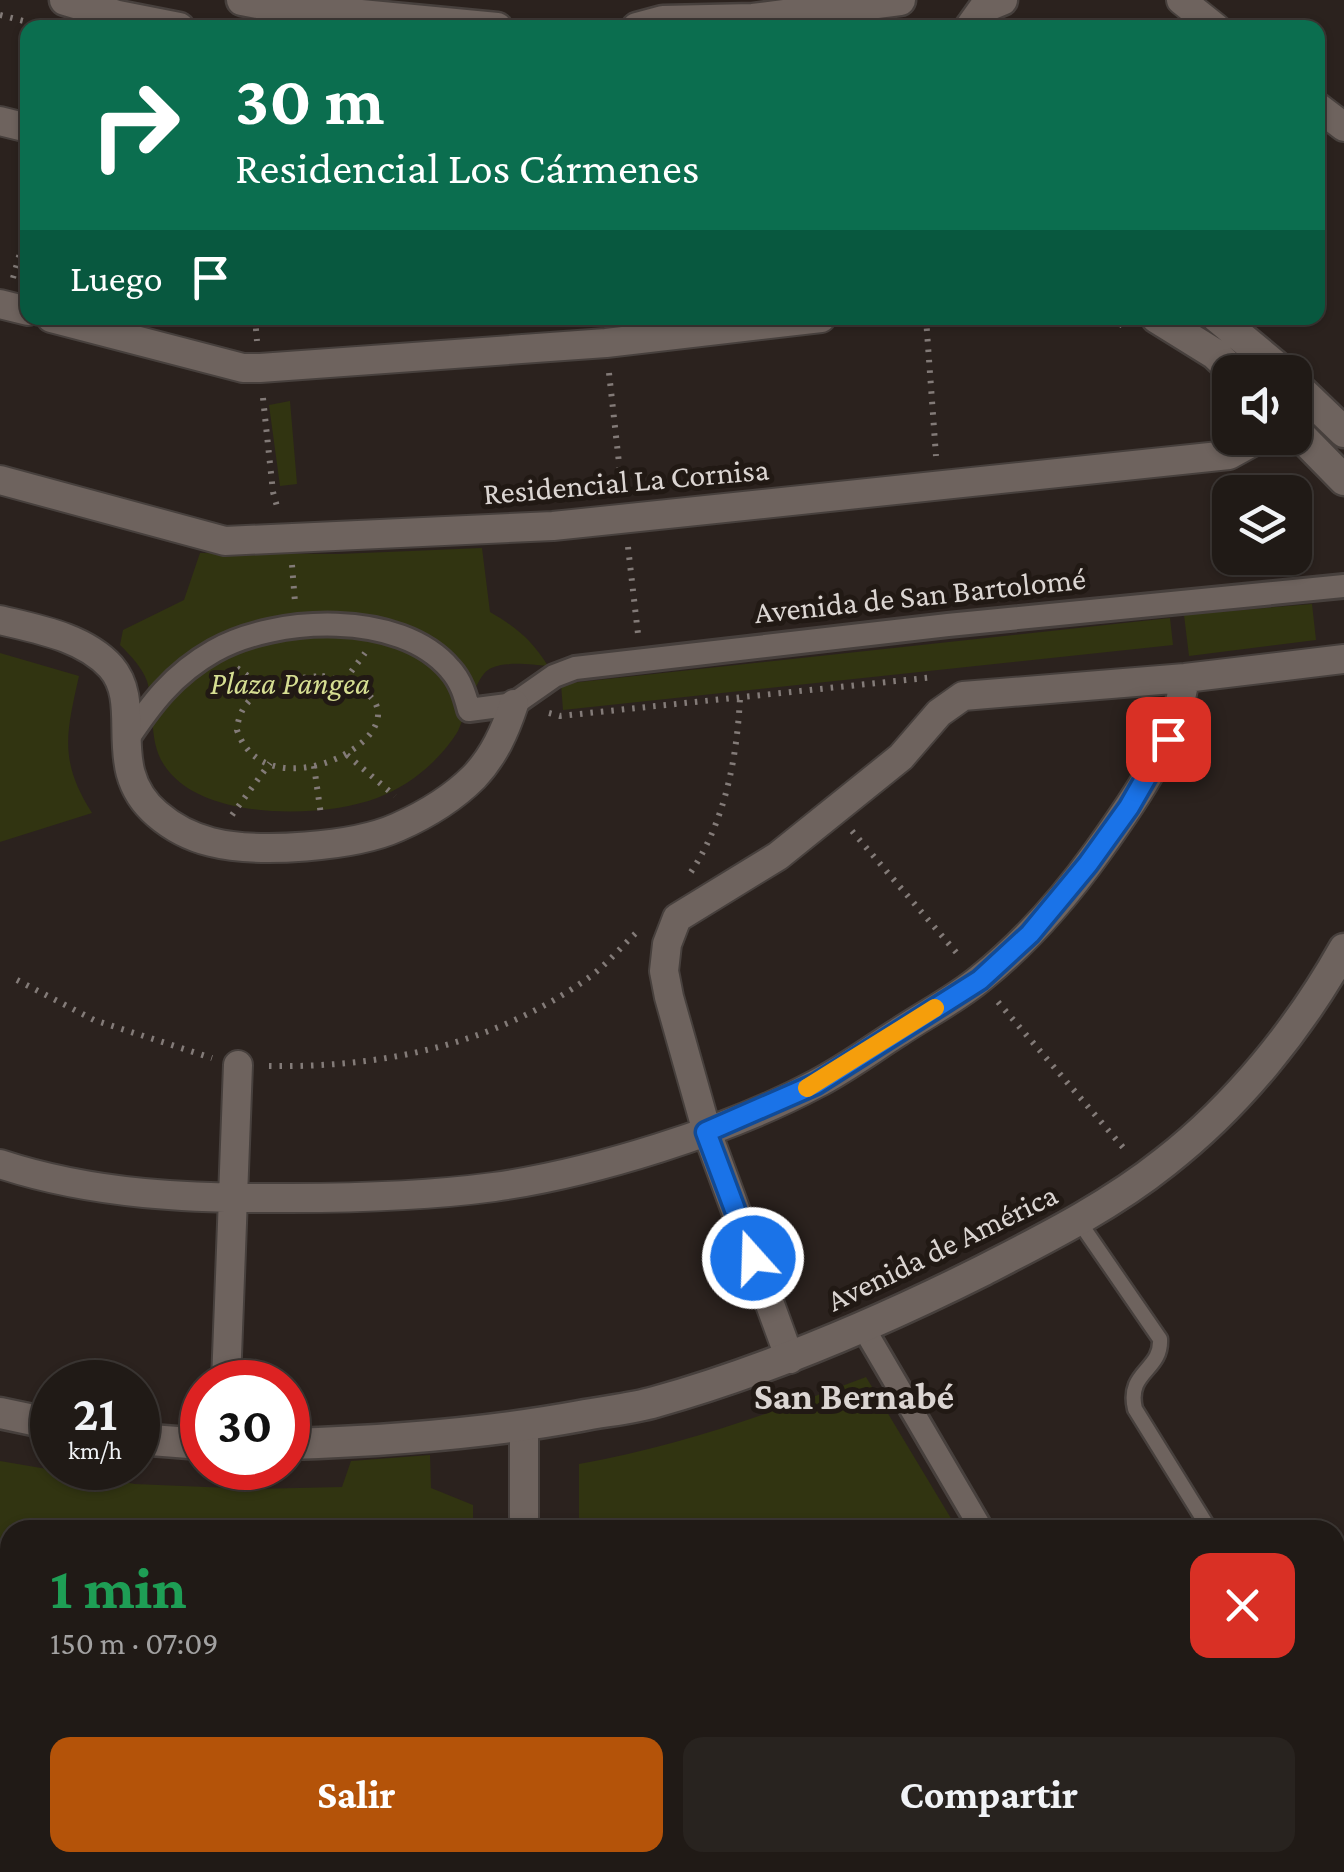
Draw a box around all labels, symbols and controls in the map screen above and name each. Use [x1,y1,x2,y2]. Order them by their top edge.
icon: right [70,60,200,190]
text: 30 m [235,61,384,139]
text: Residencial Los Cármenes [235,143,699,193]
icon: arrive [183,250,238,305]
text: Luego [70,257,163,299]
map controls [1212,355,1312,575]
button: sound [1212,355,1312,455]
street label: Residencial La Cornisa [481,451,771,511]
button: layers [1212,475,1312,575]
street label: Avenida de San Bartolomé [752,560,1088,630]
park label: Plaza Pangea [210,665,370,701]
pin [1126,697,1211,782]
icon: arrive [1141,712,1196,767]
street label: Avenida de América [821,1176,1063,1318]
position arrow [701,1206,805,1310]
speed limit sign: 30 [180,1360,310,1490]
district label: San Bernabé [754,1375,954,1417]
text: 21 [73,1385,117,1441]
text: km/h [68,1437,122,1464]
button: close [1190,1553,1295,1658]
text: 1 min [50,1554,187,1621]
text: 150 m · 07:09 [50,1625,218,1661]
button: Salir [50,1737,663,1852]
button: Compartir [683,1737,1295,1852]

